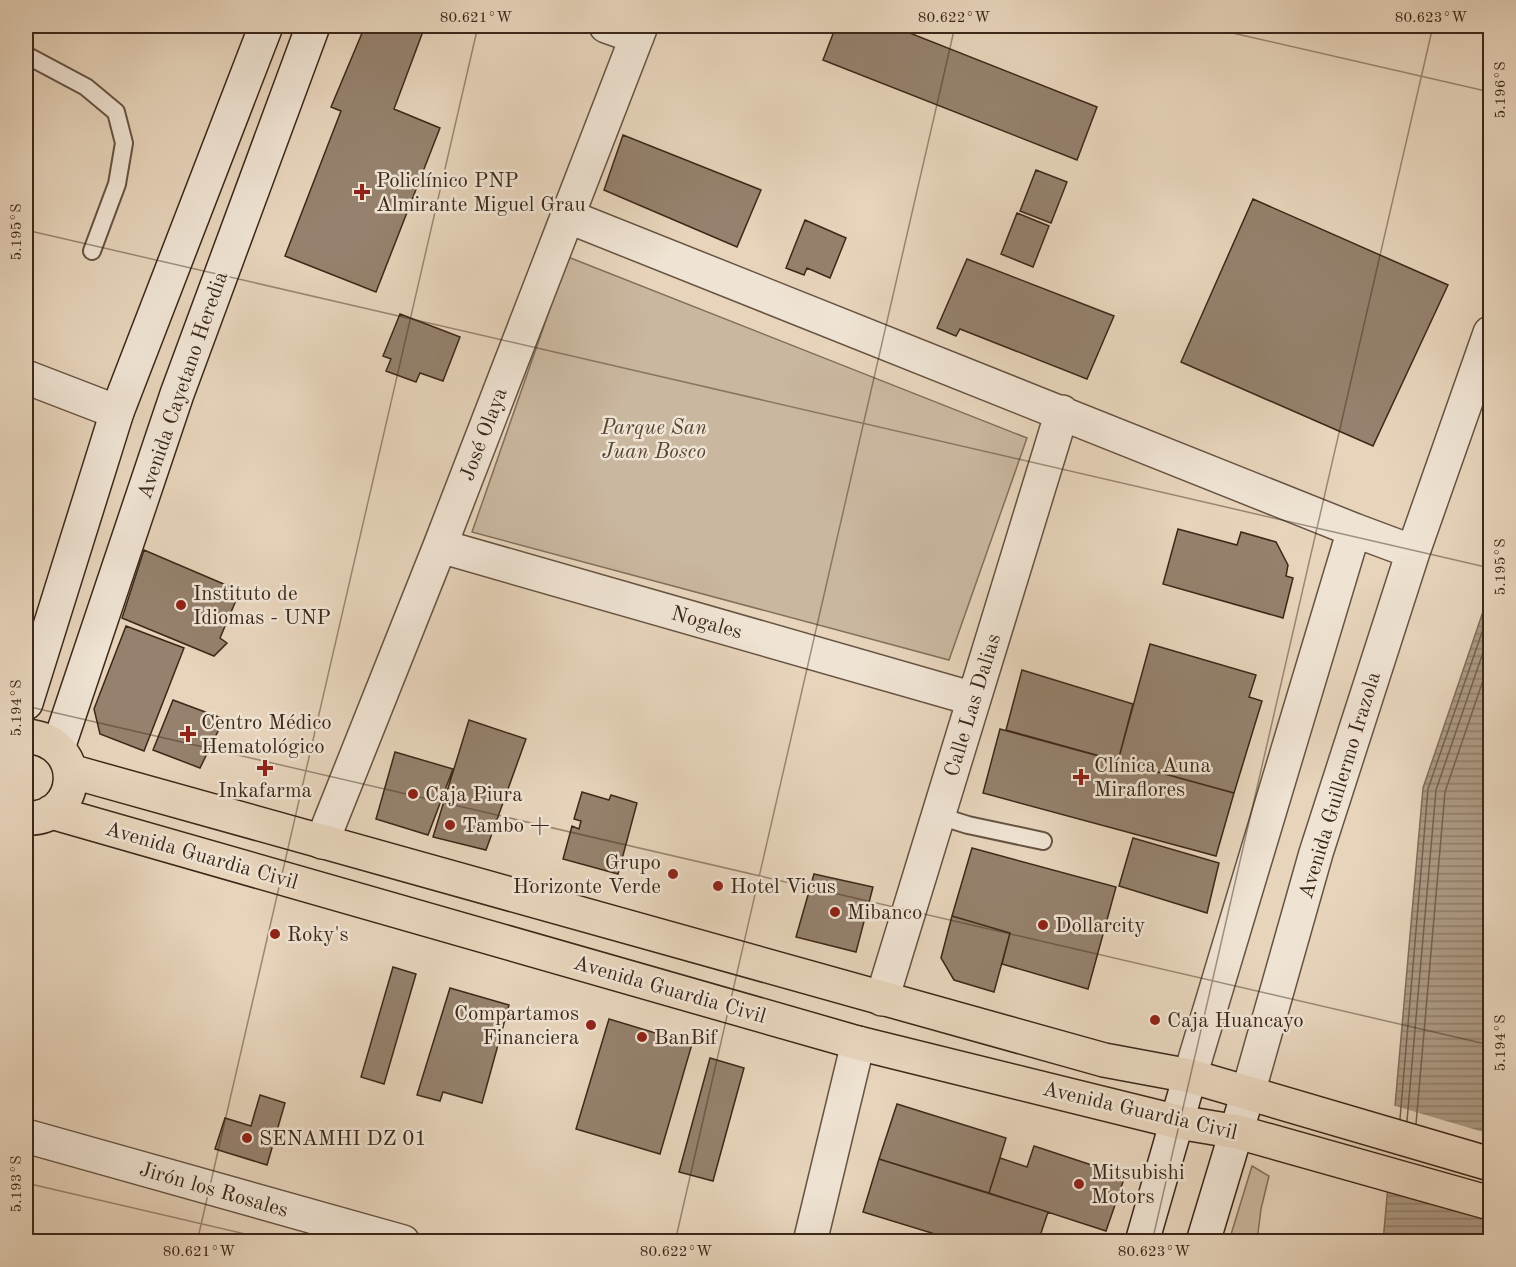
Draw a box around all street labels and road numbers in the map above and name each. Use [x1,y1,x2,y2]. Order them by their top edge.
street label: Avenida Cayetano Heredia [135,269,232,502]
street label: José Olaya [457,385,512,484]
street label: Nogales [669,603,744,644]
street label: Calle Las Dalias [942,631,1005,779]
street label: Avenida Guillermo Irazola [1296,669,1385,901]
street label: Avenida Guardia Civil [103,819,300,894]
street label: Avenida Guardia Civil [571,953,768,1028]
street label: Avenida Guardia Civil [1040,1079,1239,1144]
street label: Jirón los Rosales [137,1159,290,1222]

